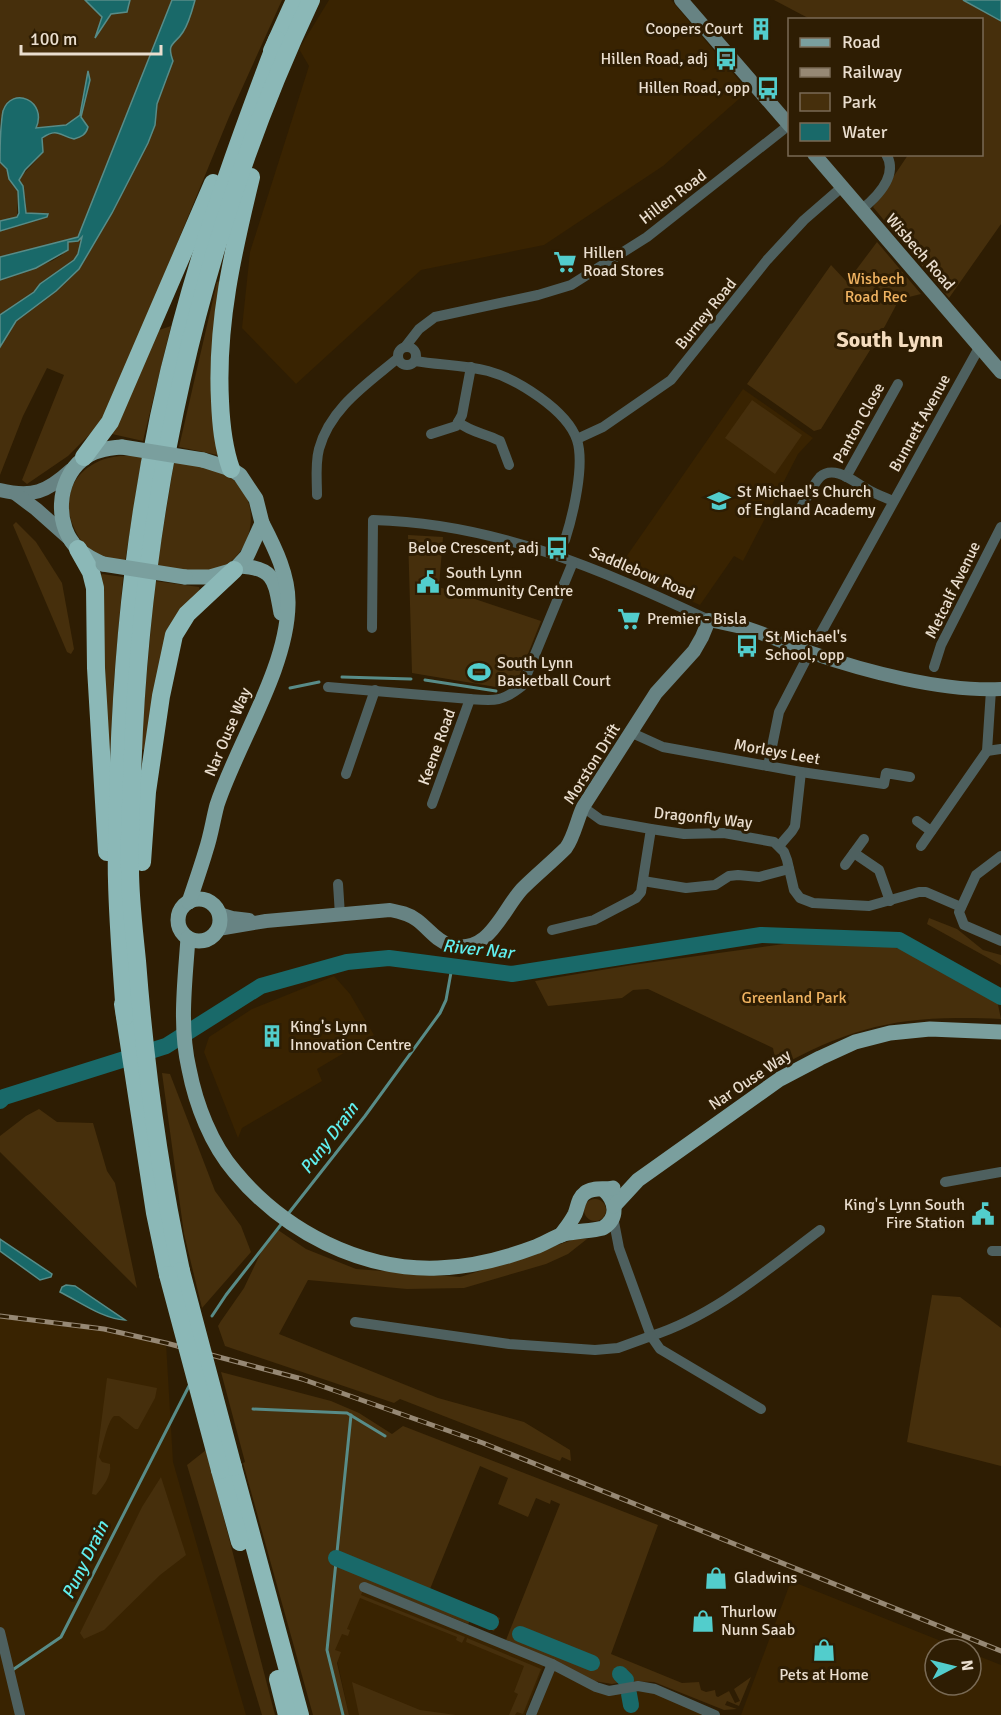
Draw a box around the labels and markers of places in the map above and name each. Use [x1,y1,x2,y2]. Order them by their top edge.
building icon: Coopers Court [748,16,774,42]
place label: Coopers Court [645,19,743,39]
bus stop icon: Hillen Road, adj [713,46,739,72]
place label: Hillen Road, adj [601,49,708,69]
bus stop icon: Hillen Road, opp [755,75,781,101]
place label: Hillen Road, opp [638,78,750,98]
place label: Hillen Road Stores [583,243,664,281]
supermarket icon: Hillen Road Stores [552,249,578,275]
place label: St Michael's Church of England Academy [737,482,876,520]
school or university icon: St Michael's Church of England Academy [706,488,732,514]
bus stop icon: Beloe Crescent, adj [544,535,570,561]
place label: Beloe Crescent, adj [408,538,539,558]
place label: South Lynn Community Centre [446,563,573,601]
public building icon: South Lynn Community Centre [415,569,441,595]
supermarket icon: Premier - Bisla [616,606,642,632]
place label: Premier - Bisla [647,609,747,629]
place label: St Michael's School, opp [765,627,847,665]
bus stop icon: St Michael's School, opp [734,633,760,659]
place label: South Lynn Basketball Court [497,653,611,691]
sports icon: South Lynn Basketball Court [466,659,492,685]
place label: King's Lynn Innovation Centre [290,1017,412,1055]
building icon: King's Lynn Innovation Centre [259,1023,285,1049]
place label: King's Lynn South Fire Station [844,1195,965,1233]
public building icon: King's Lynn South Fire Station [970,1201,996,1227]
shop icon: Gladwins [703,1565,729,1591]
place label: Gladwins [734,1568,797,1588]
place label: Thurlow Nunn Saab [721,1602,795,1640]
shop icon: Thurlow Nunn Saab [690,1608,716,1634]
shop icon: Pets at Home [811,1637,837,1663]
place label: Pets at Home [779,1665,869,1685]

